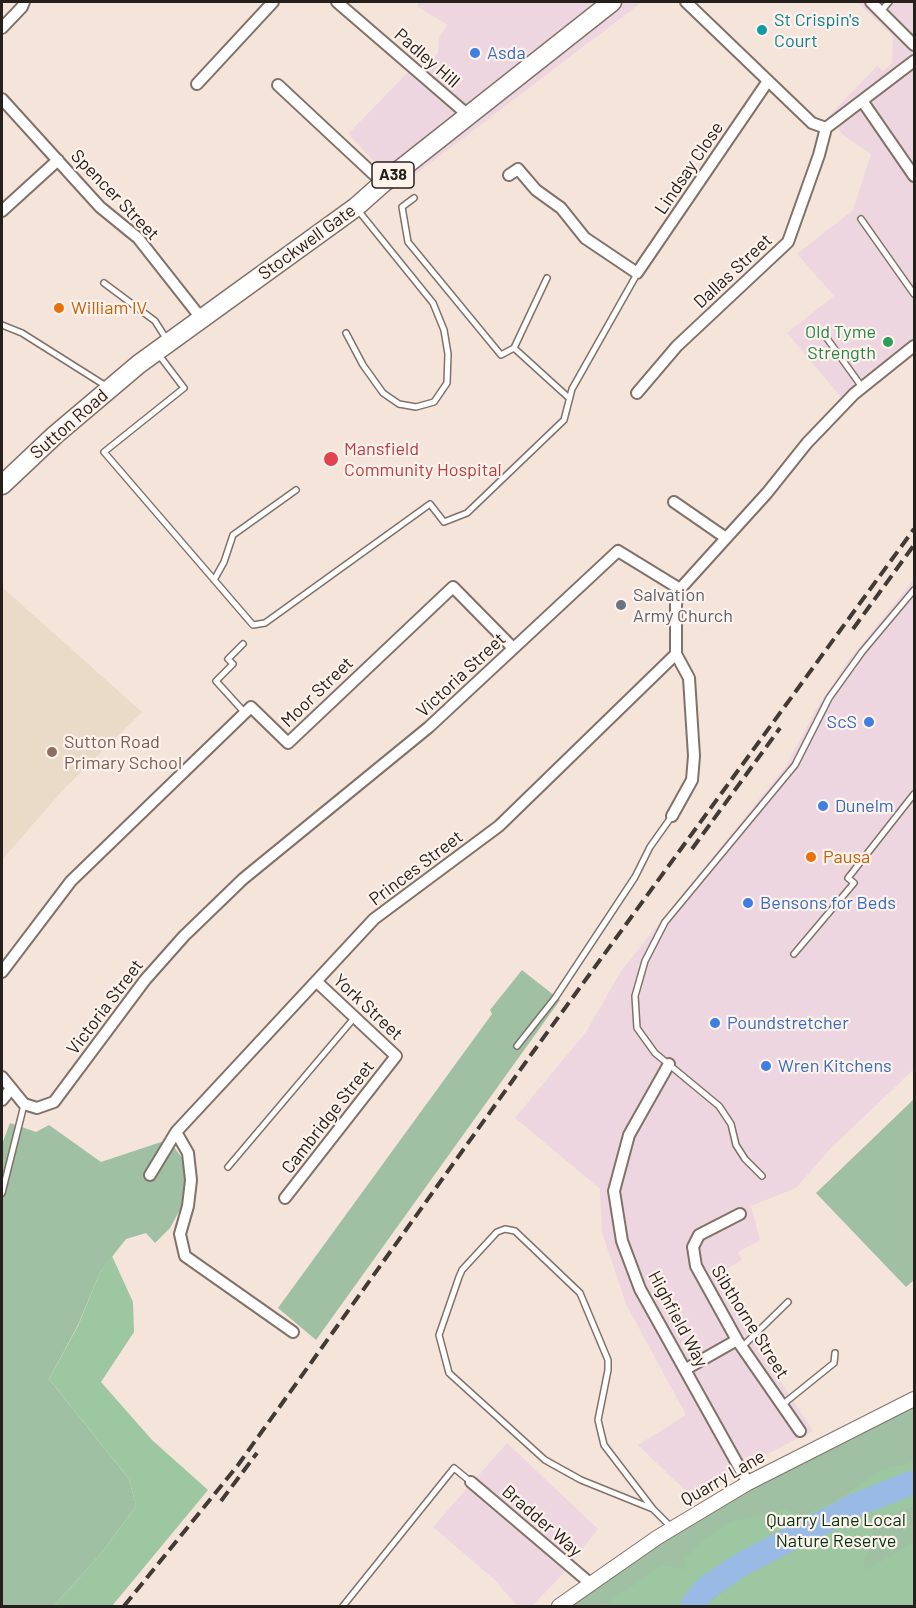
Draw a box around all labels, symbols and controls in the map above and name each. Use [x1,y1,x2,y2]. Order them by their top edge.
place label: St Crispin's Court [774,9,860,52]
marker: St Crispin's Court [755,23,769,37]
street label: Padley Hill [390,24,464,92]
place label: Asda [487,42,526,64]
marker: Asda [468,46,482,60]
street label: Lindsay Close [650,118,728,218]
street label: Spencer Street [66,145,164,245]
road number: A38 [372,162,414,188]
street label: Stockwell Gate [254,199,360,285]
street label: Dallas Street [689,229,777,313]
place label: William IV [71,297,147,319]
marker: William IV [52,301,66,315]
place label: Old Tyme Strength [805,321,876,364]
marker: Old Tyme Strength [881,335,895,349]
street label: Sutton Road [26,384,112,464]
place label: Mansfield Community Hospital [344,438,502,480]
marker: Mansfield Community Hospital [322,450,340,468]
place label: Salvation Army Church [633,584,733,626]
marker: Salvation Army Church [614,598,628,612]
street label: Victoria Street [412,628,510,722]
street label: Moor Street [276,652,358,732]
place label: ScS [827,711,857,733]
marker: ScS [862,715,876,729]
place label: Sutton Road Primary School [64,731,182,774]
marker: Sutton Road Primary School [45,745,59,759]
place label: Dunelm [835,795,894,817]
marker: Dunelm [816,799,830,813]
street label: Princes Street [365,826,467,910]
place label: Pausa [823,846,870,868]
marker: Pausa [804,850,818,864]
place label: Bensons for Beds [760,892,896,914]
marker: Bensons for Beds [741,896,755,910]
street label: Victoria Street [62,955,148,1059]
street label: York Street [329,969,407,1045]
place label: Poundstretcher [727,1012,849,1034]
marker: Poundstretcher [708,1016,722,1030]
place label: Wren Kitchens [778,1055,892,1077]
street label: Cambridge Street [277,1056,379,1178]
marker: Wren Kitchens [759,1059,773,1073]
street label: Sibthorne Street [707,1261,793,1383]
street label: Highfield Way [644,1267,712,1371]
street label: Quarry Lane [677,1445,769,1511]
street label: Bradder Way [498,1480,586,1562]
park label: Quarry Lane Local Nature Reserve [766,1509,906,1552]

